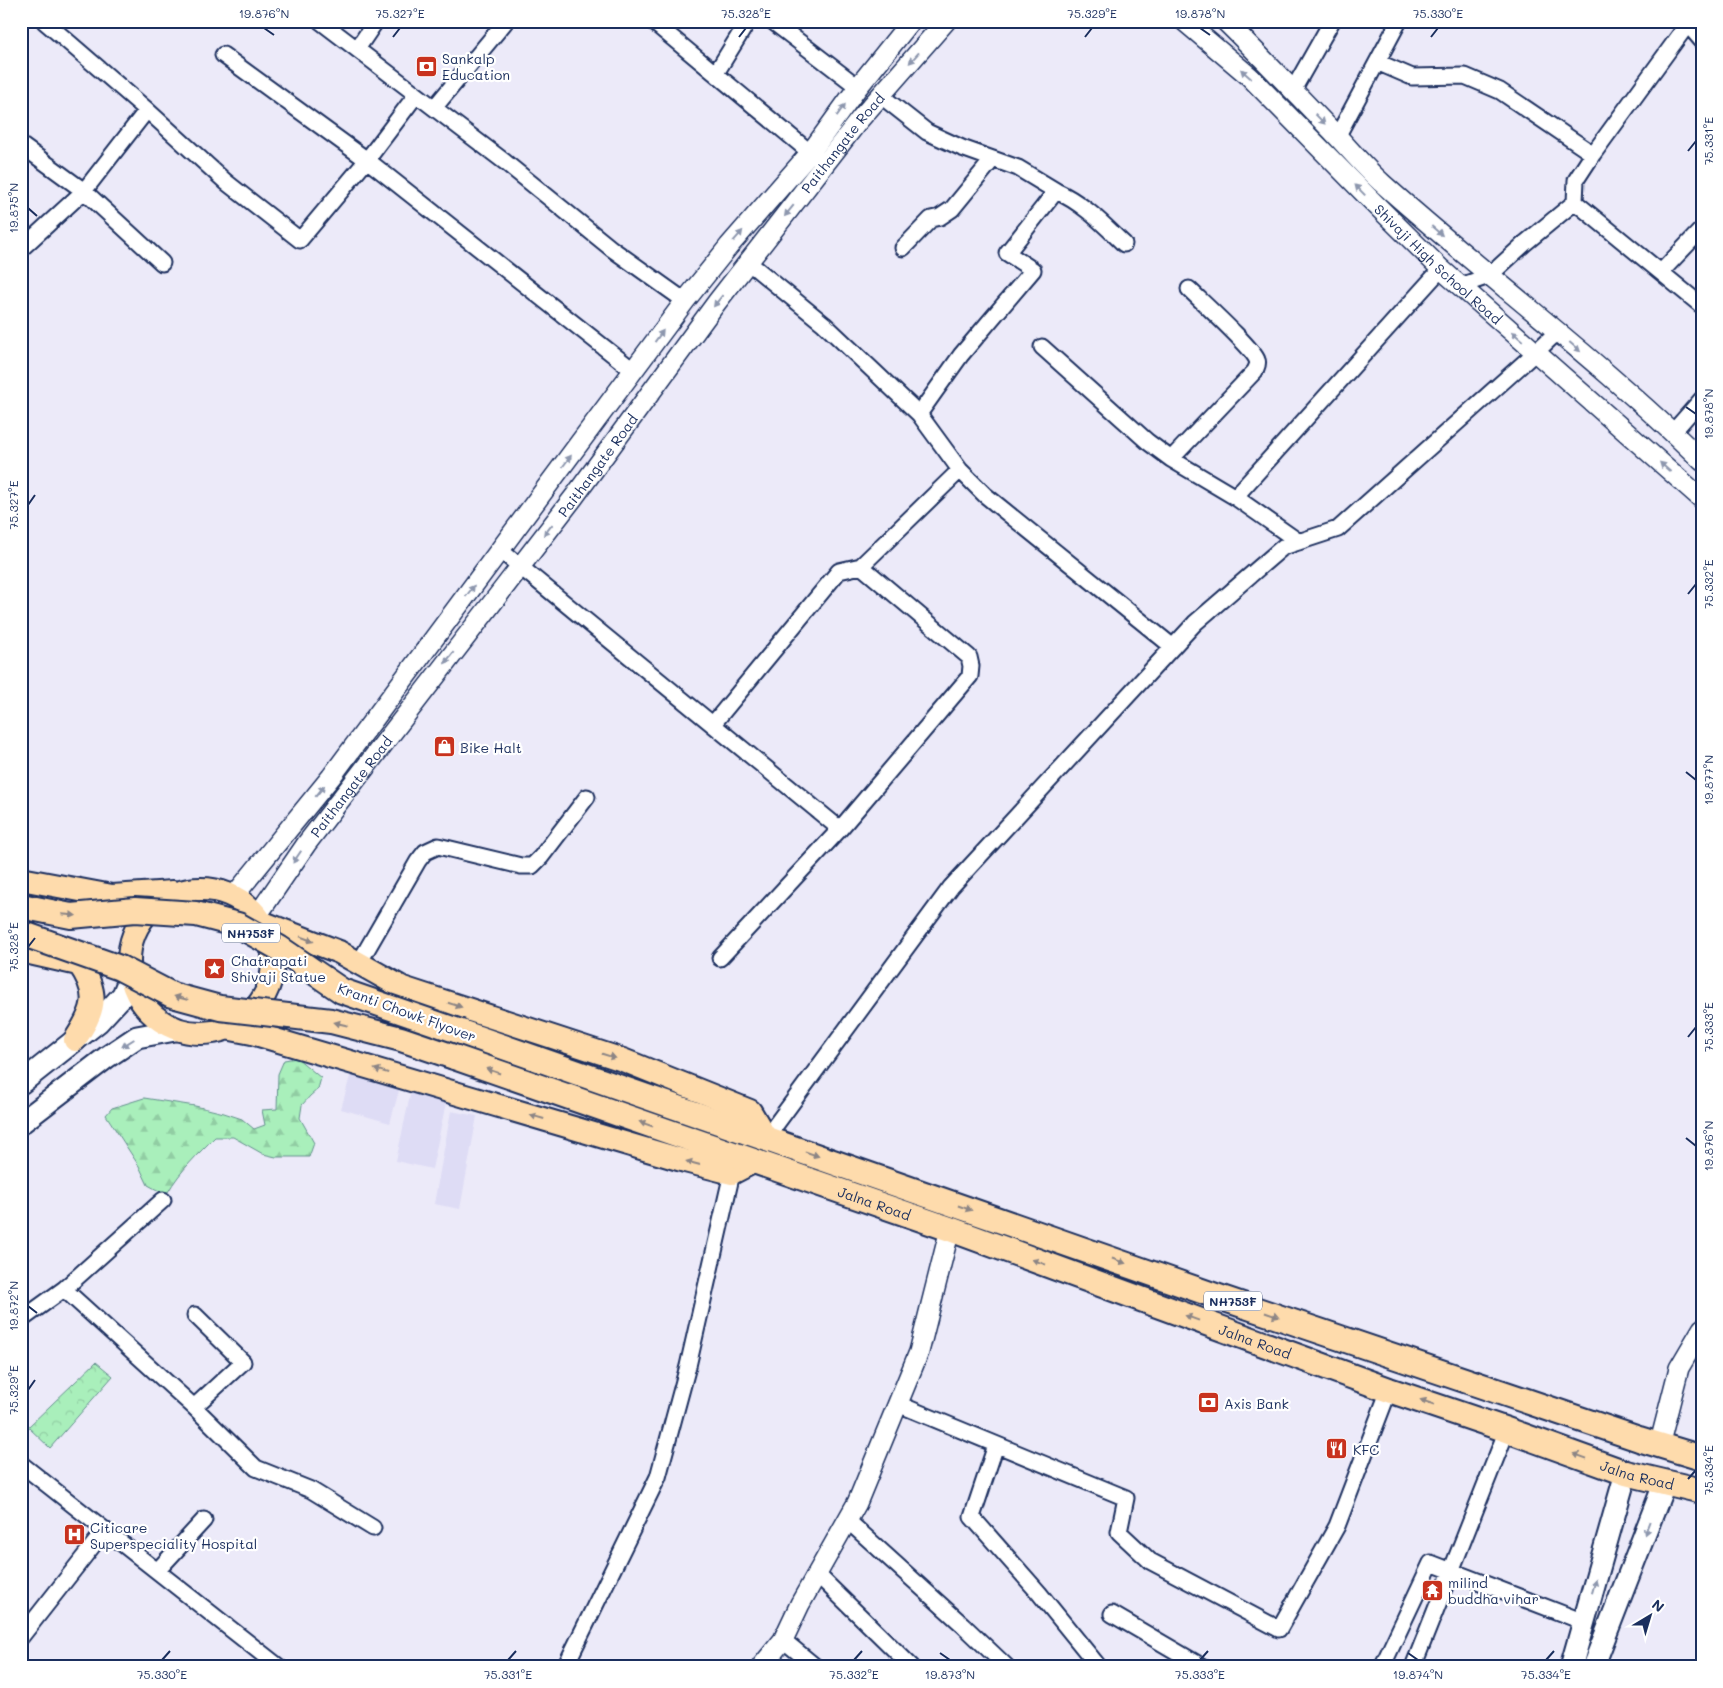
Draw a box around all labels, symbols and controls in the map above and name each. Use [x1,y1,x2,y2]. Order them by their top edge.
text: 19.876°N [239,5,289,21]
text: 75.327°E [375,5,425,21]
text: 75.328°E [721,5,771,21]
text: 75.329°E [1067,5,1117,21]
text: 19.878°N [1175,5,1225,21]
text: 75.330°E [1413,5,1463,21]
place label: Sankalp Education [442,49,510,84]
one-way arrow [908,51,920,63]
bank icon: Sankalp Education [414,54,438,78]
one-way arrow [1241,68,1253,80]
street label: Paithangate Road [796,89,888,197]
one-way arrow [836,103,846,117]
one-way arrow [1314,112,1326,124]
text: 75.331°E [1700,117,1716,165]
text: 19.875°N [5,183,21,233]
one-way arrow [1354,184,1366,196]
street label: Shivaji High School Road [1371,199,1506,328]
one-way arrow [784,204,795,217]
one-way arrow [1431,225,1443,237]
one-way arrow [732,230,744,242]
one-way arrow [713,294,723,308]
one-way arrow [654,329,664,343]
one-way arrow [1512,330,1524,342]
one-way arrow [1568,342,1581,353]
text: 19.878°N [1700,389,1716,439]
street label: Paithangate Road [553,410,642,520]
one-way arrow [562,454,572,468]
one-way arrow [1660,461,1672,473]
text: 75.327°E [5,480,21,530]
one-way arrow [543,523,554,536]
text: 75.332°E [1700,559,1716,609]
one-way arrow [464,585,475,598]
one-way arrow [444,651,455,664]
street label: Paithangate Road [306,732,396,841]
shop icon: Bike Halt [432,735,456,759]
place label: Bike Halt [460,738,522,757]
text: 19.877°N [1700,755,1716,805]
one-way arrow [314,784,325,797]
one-way arrow [293,850,302,864]
one-way arrow [61,911,77,919]
text: 75.328°E [5,922,21,972]
road number: NH753F [222,924,280,942]
one-way arrow [300,935,315,943]
place label: Chatrapati Shivaji Statue [231,951,326,986]
place icon: Chatrapati Shivaji Statue [203,956,227,980]
street label: Kranti Chowk Flyover [335,978,479,1046]
one-way arrow [173,993,188,1001]
one-way arrow [448,1001,463,1009]
text: 75.333°E [1700,1002,1716,1052]
one-way arrow [333,1019,348,1027]
one-way arrow [122,1038,135,1048]
one-way arrow [602,1053,617,1060]
one-way arrow [374,1067,389,1075]
one-way arrow [485,1067,500,1074]
one-way arrow [530,1113,545,1121]
one-way arrow [639,1119,654,1127]
text: 19.876°N [1700,1121,1716,1171]
one-way arrow [805,1150,820,1158]
one-way arrow [686,1159,701,1167]
street label: Jalna Road [835,1181,913,1224]
one-way arrow [958,1204,973,1212]
one-way arrow [1031,1258,1046,1266]
one-way arrow [1111,1258,1126,1265]
text: 19.872°N [5,1281,21,1331]
road number: NH753F [1204,1292,1262,1310]
one-way arrow [1265,1311,1280,1319]
one-way arrow [1184,1314,1199,1322]
street label: Jalna Road [1216,1319,1294,1363]
text: 75.329°E [5,1365,21,1415]
bank icon: Axis Bank [1196,1391,1220,1415]
place label: Axis Bank [1224,1394,1289,1413]
one-way arrow [1419,1398,1434,1406]
restaurant icon: KFC [1325,1437,1349,1461]
place label: KFC [1353,1440,1379,1459]
text: 75.334°E [1700,1445,1716,1495]
one-way arrow [1572,1452,1587,1460]
street label: Jalna Road [1598,1455,1676,1494]
place label: Citicare Superspeciality Hospital [90,1518,257,1553]
one-way arrow [1643,1520,1650,1535]
hospital icon: Citicare Superspeciality Hospital [62,1523,86,1547]
place label: milind buddha vihar [1448,1573,1539,1608]
temple icon: milind buddha vihar [1420,1578,1444,1602]
one-way arrow [1590,1579,1598,1594]
north arrow [1626,1590,1676,1640]
text: N [1648,1595,1668,1616]
text: 75.330°E [137,1666,187,1682]
text: 75.331°E [484,1666,532,1682]
text: 75.332°E [829,1666,879,1682]
text: 19.873°N [925,1666,975,1682]
text: 75.333°E [1175,1666,1225,1682]
text: 19.874°N [1393,1666,1443,1682]
text: 75.334°E [1521,1666,1571,1682]

